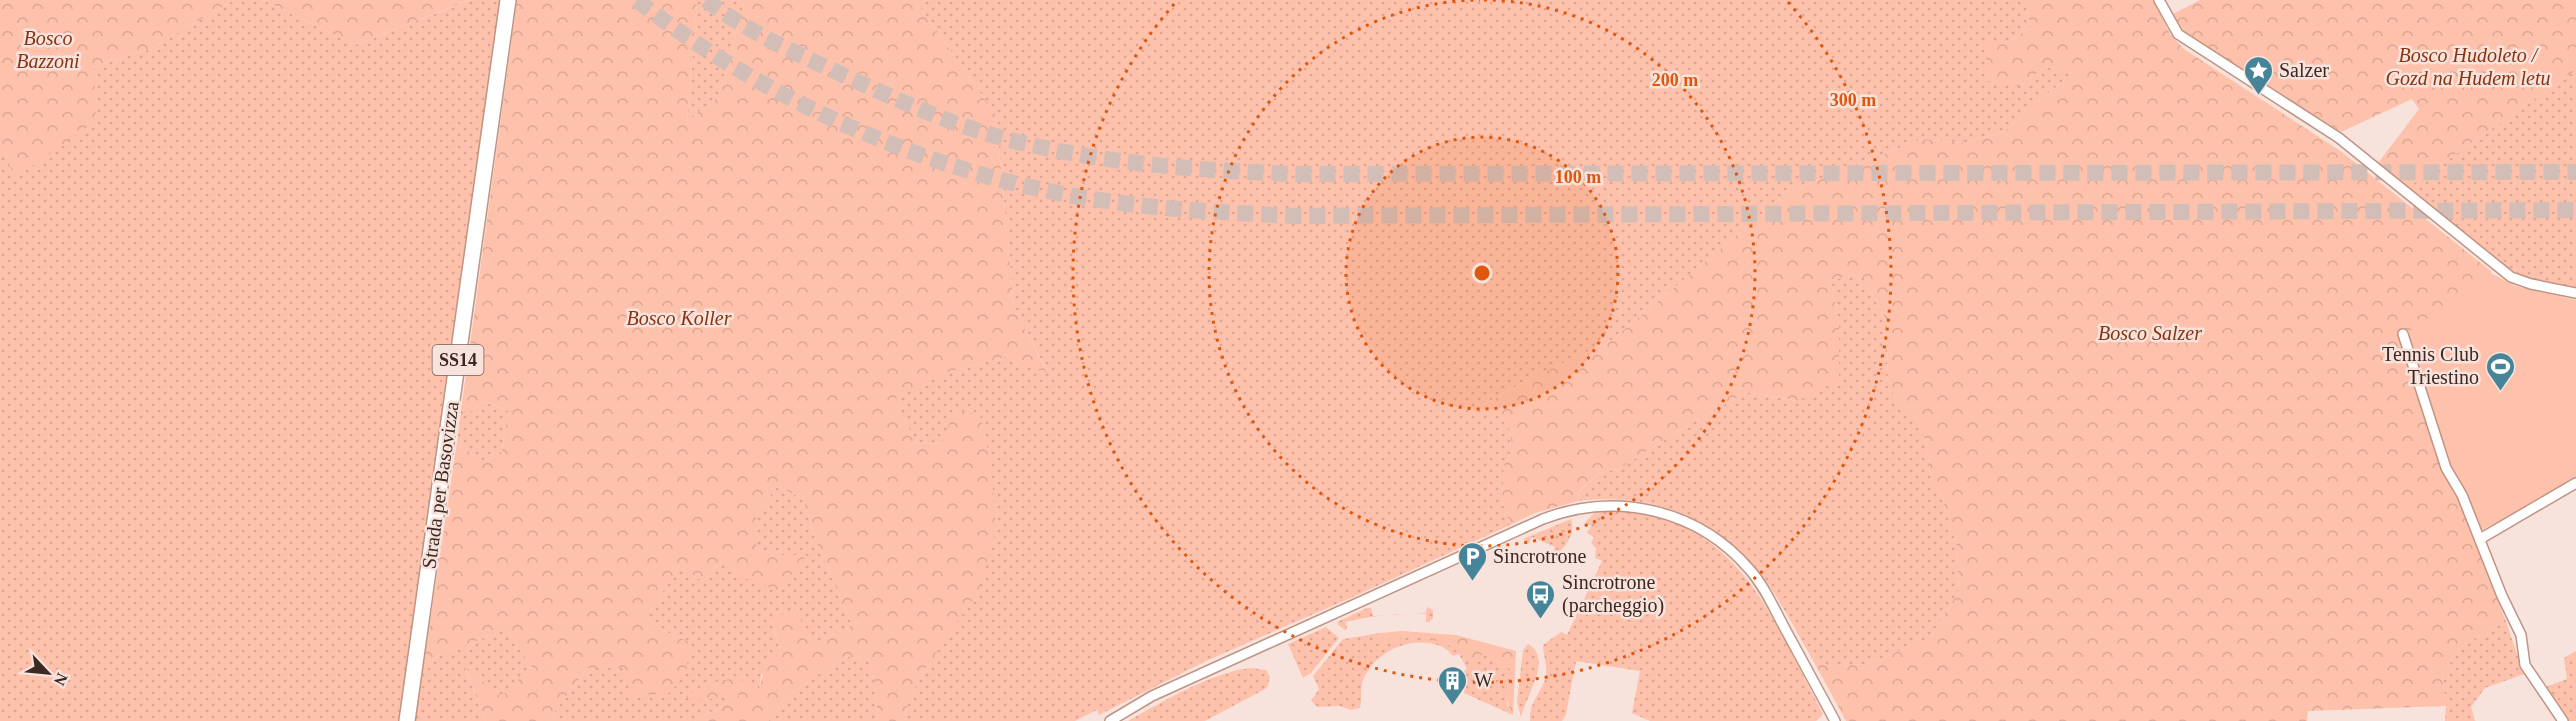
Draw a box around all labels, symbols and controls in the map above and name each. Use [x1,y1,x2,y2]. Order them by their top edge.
park label: Bosco Bazzoni [16,27,80,72]
park label: Bosco Hudoleto / Gozd na Hudem letu [2386,44,2550,89]
place icon: Salzer [2242,54,2274,96]
place label: Salzer [2279,59,2329,81]
text: 200 m [1652,70,1698,90]
text: 300 m [1830,90,1876,110]
text: 100 m [1555,167,1601,187]
centre of rings [1472,263,1492,283]
park label: Bosco Koller [627,307,732,329]
park label: Bosco Salzer [2098,322,2202,344]
place label: Tennis Club Triestino [2382,343,2479,388]
road number: SS14 [432,345,484,375]
sports icon: Tennis Club Triestino [2484,350,2516,392]
street label: Strada per Basovizza [417,400,464,570]
parking icon: Sincrotrone [1456,540,1488,582]
place label: Sincrotrone [1493,545,1586,567]
place label: Sincrotrone (parcheggio) [1562,571,1664,617]
bus stop icon: Sincrotrone (parcheggio) [1525,578,1557,620]
north arrow [18,643,78,703]
building icon: W [1437,664,1469,706]
place label: W [1474,669,1493,691]
text: N [51,670,71,689]

